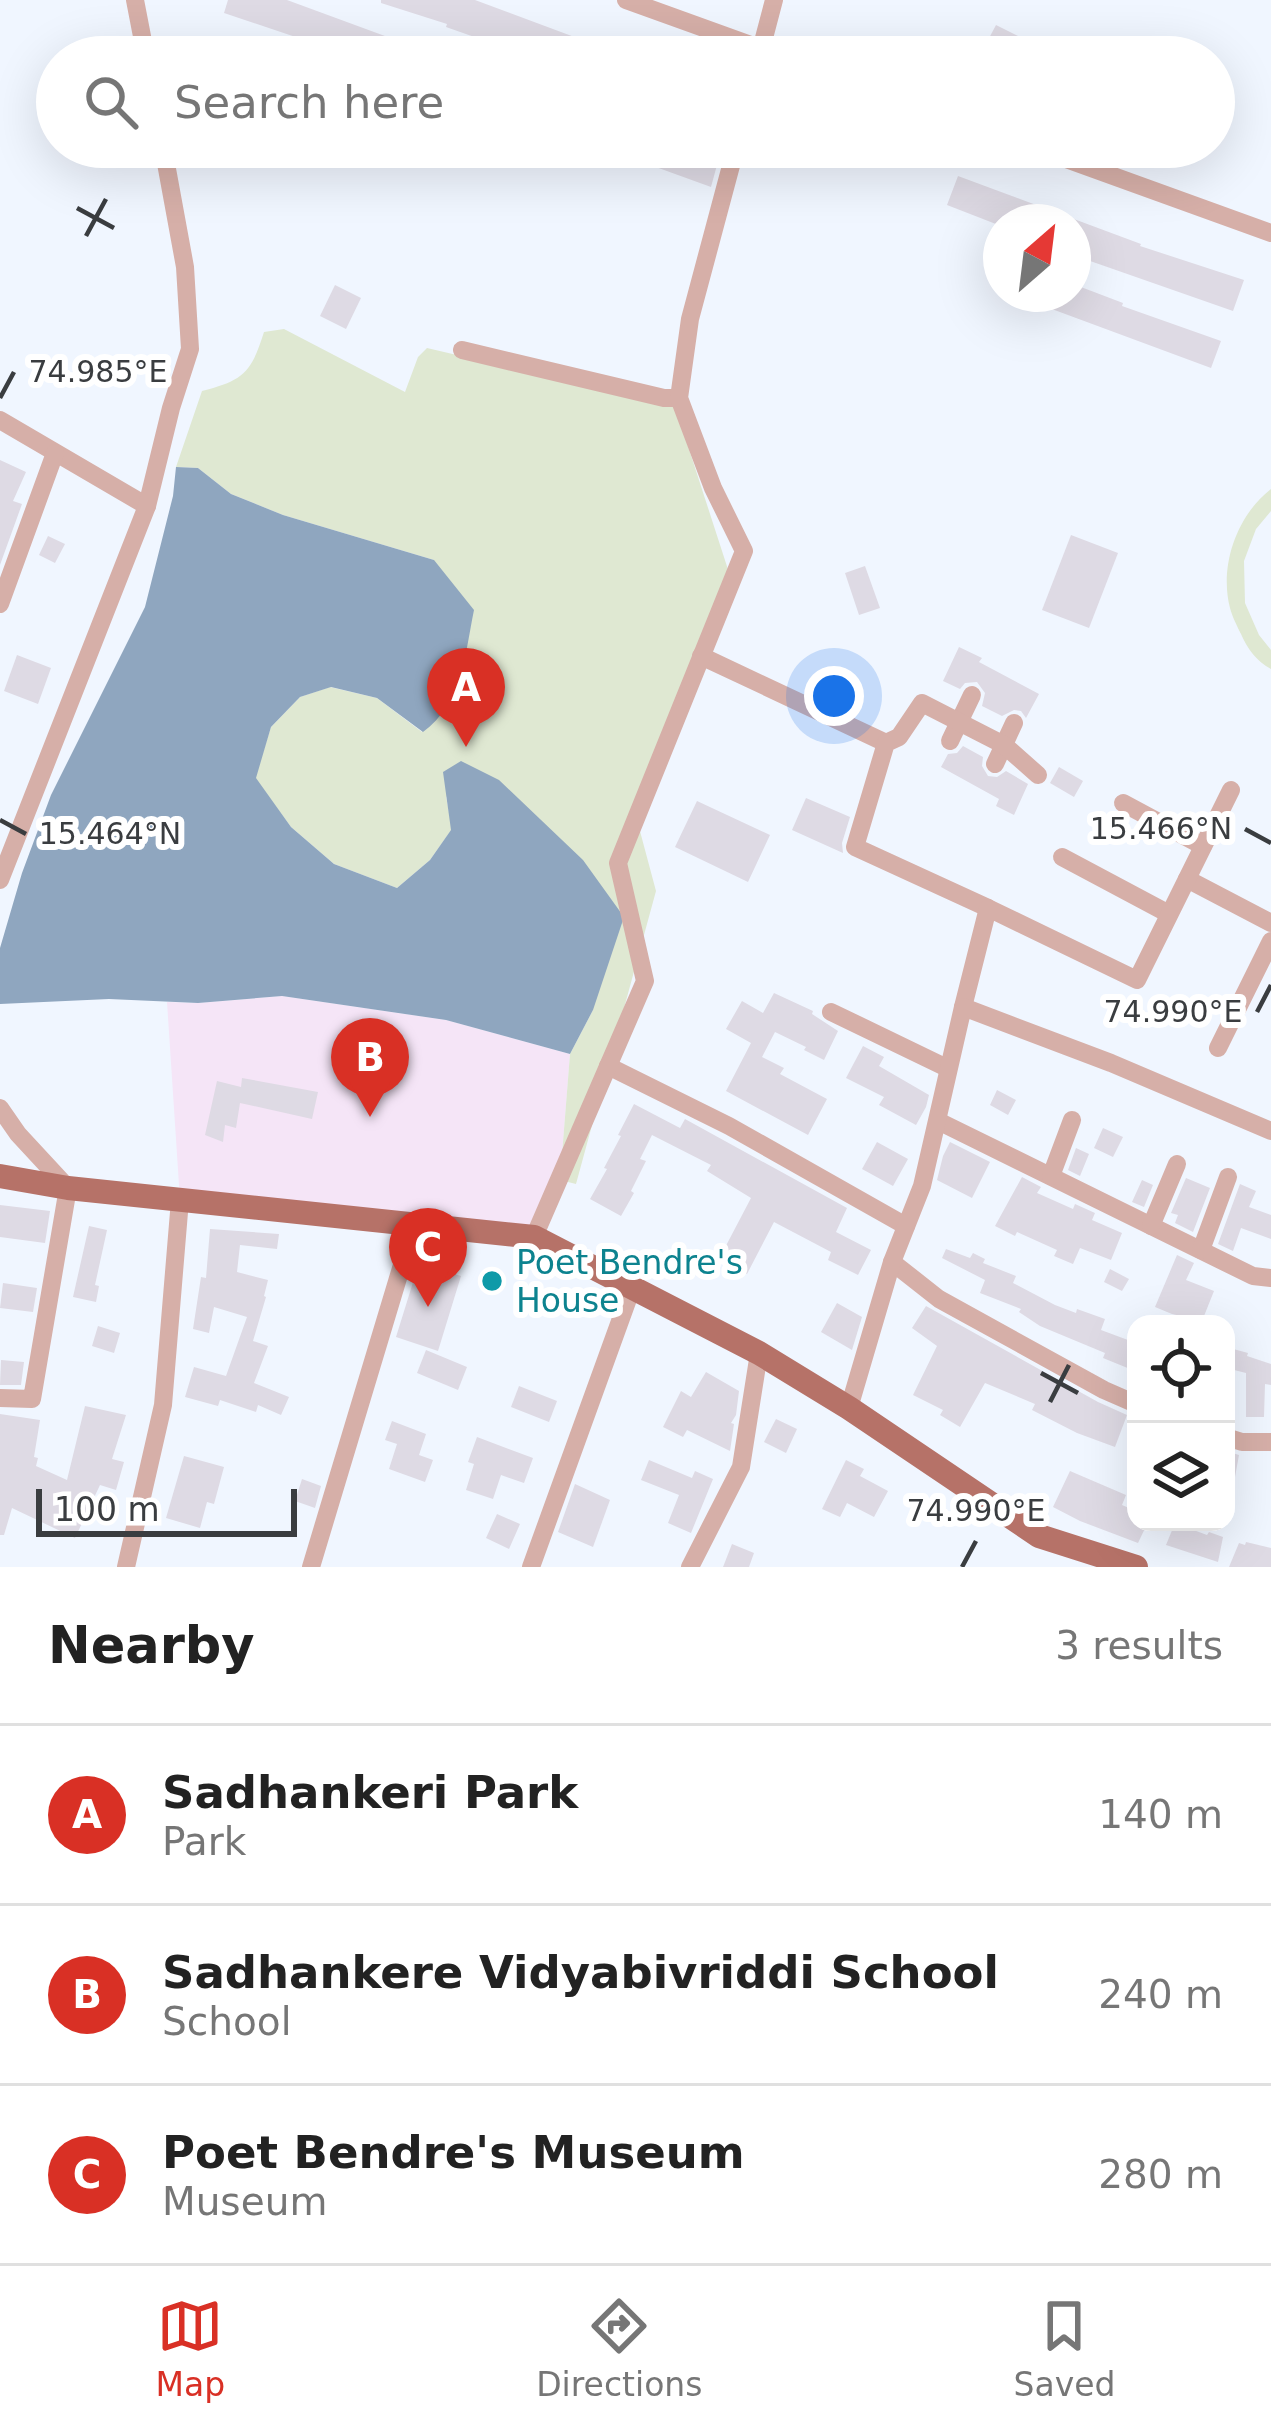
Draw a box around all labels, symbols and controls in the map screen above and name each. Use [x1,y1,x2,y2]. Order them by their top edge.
search box [36,36,1235,168]
icon: search [78,69,144,135]
text: Search here [174,76,444,129]
north arrow [983,204,1091,312]
text: 74.985°E [29,354,167,389]
pin: A [427,648,505,747]
your location [804,666,864,726]
text: 15.466°N [1090,811,1232,846]
text: 15.464°N [39,816,181,851]
text: 74.990°E [1104,994,1242,1029]
pin: B [331,1018,409,1117]
pin: C [389,1208,467,1307]
place label: Poet Bendre's House [516,1243,743,1320]
marker: Poet Bendre's House [479,1268,505,1294]
map controls [1127,1315,1235,1531]
button: locate [1127,1315,1235,1423]
button: layers [1127,1423,1235,1531]
scale bar [36,1483,297,1536]
text: 100 m [54,1490,160,1529]
text: 74.990°E [907,1493,1045,1528]
text: Nearby [48,1616,255,1675]
text: 3 results [1055,1623,1223,1668]
text: Sadhankeri Park [162,1766,578,1819]
text: A [72,1792,102,1837]
text: 140 m [1098,1792,1223,1837]
text: Park [162,1819,246,1864]
text: Sadhankere Vidyabivriddi School [162,1946,999,1999]
text: B [72,1972,102,2017]
text: 240 m [1098,1972,1223,2017]
text: School [162,1999,291,2044]
text: Poet Bendre's Museum [162,2126,745,2179]
text: C [73,2152,101,2197]
text: 280 m [1098,2152,1223,2197]
text: Museum [162,2179,327,2224]
tab: Map [156,2293,225,2404]
tab: Directions [536,2293,702,2404]
tab: Saved [1014,2293,1115,2404]

